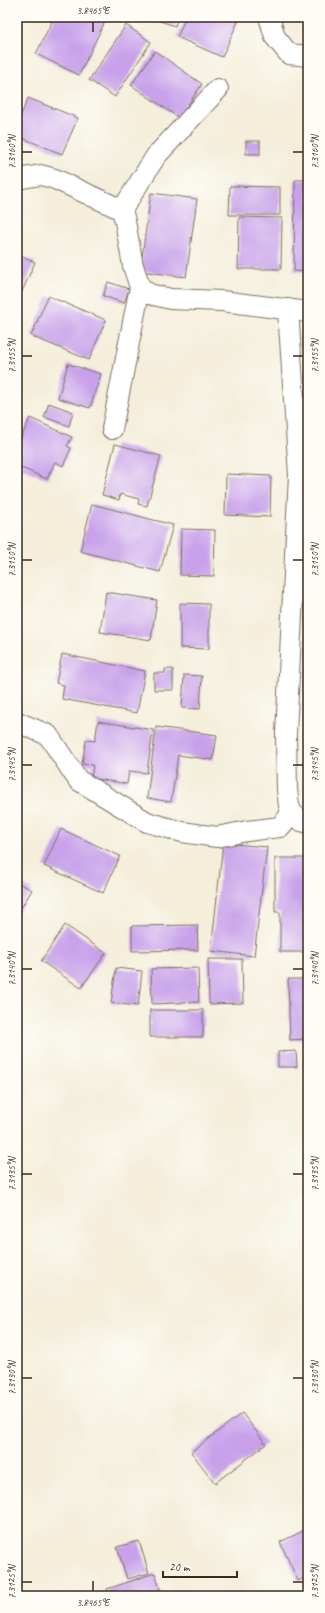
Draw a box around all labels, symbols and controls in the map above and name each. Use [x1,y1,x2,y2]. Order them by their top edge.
text: 3.8465°E [77,4,111,17]
text: 7.3160°N [5,133,18,169]
text: 7.3160°N [308,133,321,169]
text: 7.3155°N [5,337,18,373]
text: 7.3155°N [308,337,321,373]
text: 7.3150°N [5,541,18,577]
text: 7.3150°N [308,541,321,577]
text: 7.3145°N [5,746,18,782]
text: 7.3145°N [308,746,321,782]
text: 7.3140°N [5,950,18,986]
text: 7.3140°N [308,950,321,986]
text: 7.3135°N [5,1155,18,1191]
text: 7.3135°N [308,1155,321,1191]
text: 7.3130°N [5,1359,18,1395]
text: 7.3130°N [308,1359,321,1395]
scale bar [163,1553,237,1579]
text: 20 m [169,1559,191,1575]
text: 7.3125°N [5,1563,18,1599]
text: 7.3125°N [308,1563,321,1599]
text: 3.8465°E [77,1596,111,1609]

